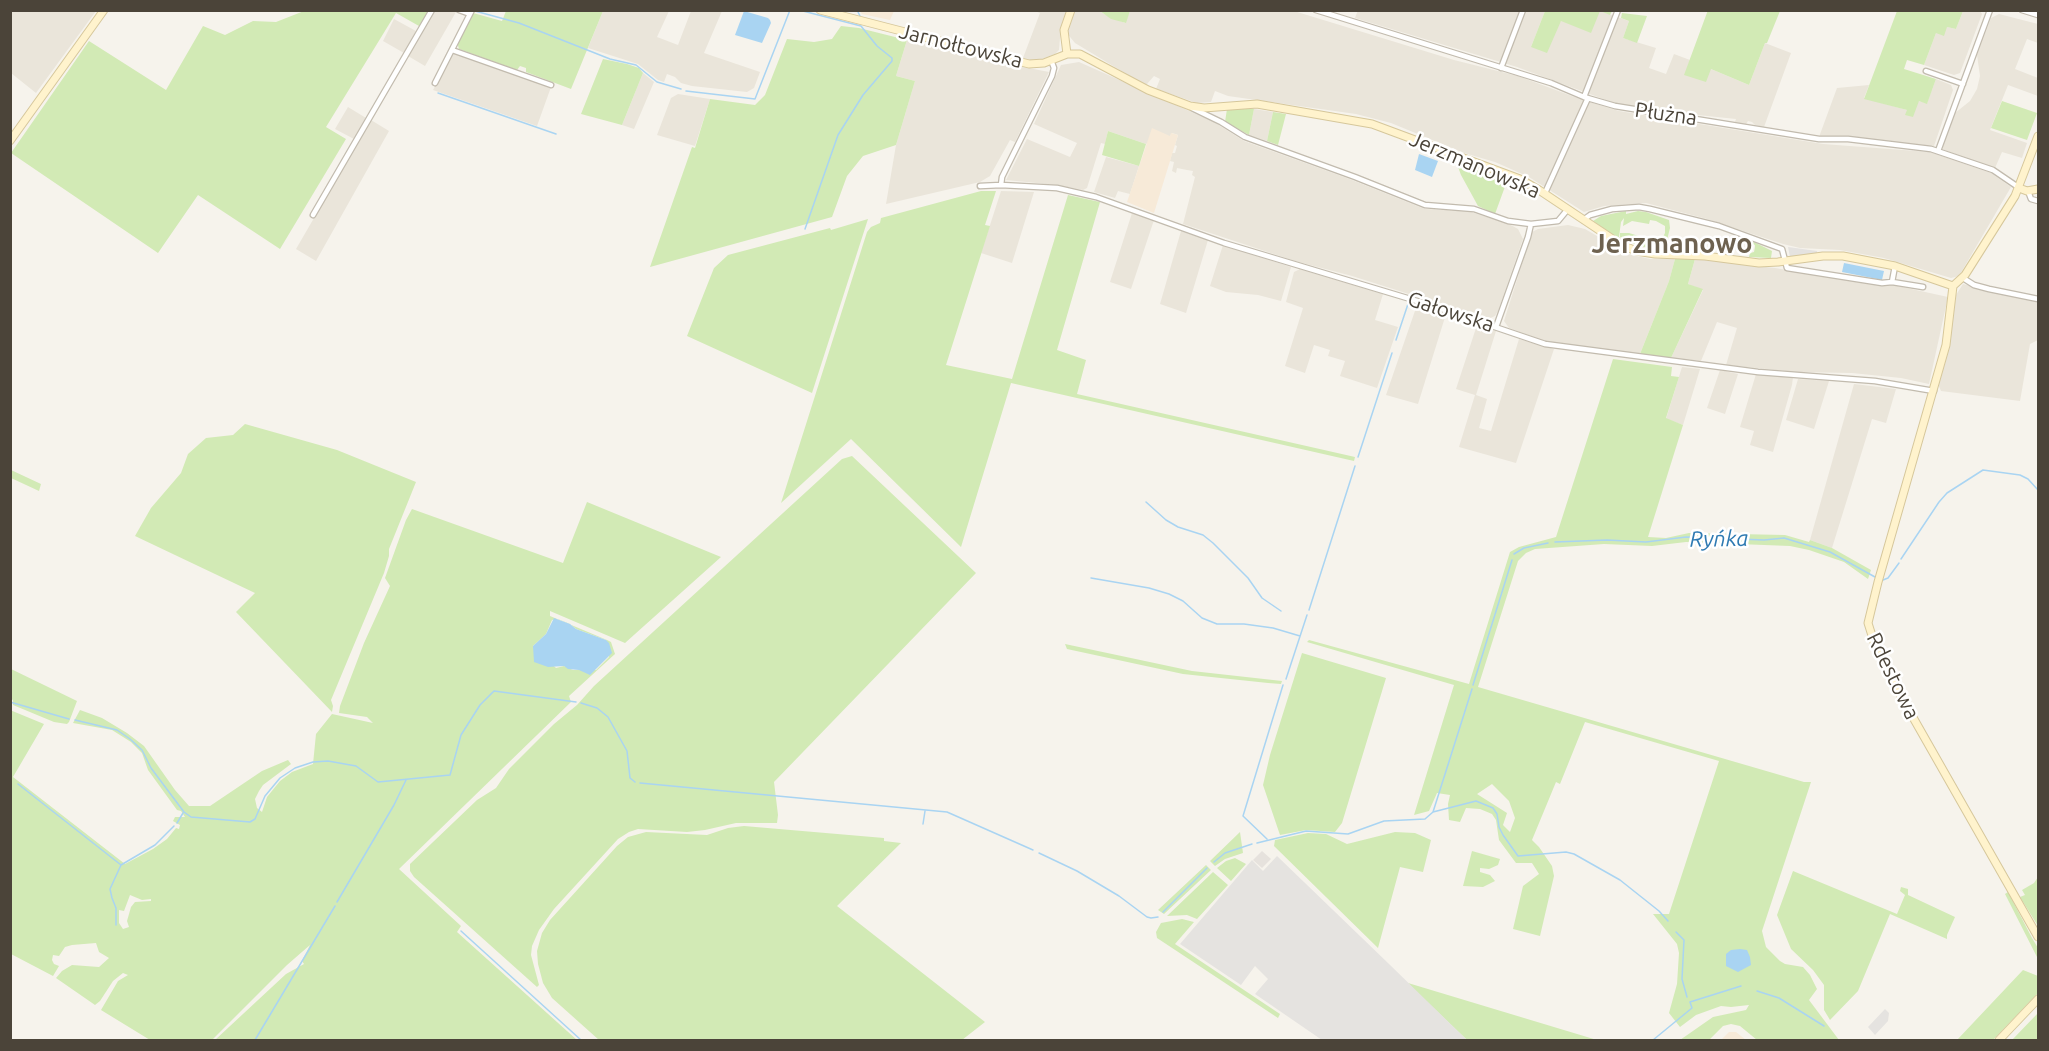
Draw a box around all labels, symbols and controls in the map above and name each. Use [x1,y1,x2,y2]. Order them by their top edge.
street label: Jarnołtowska [897,19,1025,73]
street label: Płużna [1633,97,1699,131]
street label: Jerzmanowska [1406,126,1544,204]
district label: Jerzmanowo [1592,228,1752,260]
street label: Gałowska [1405,286,1497,338]
water label: Ryńka [1689,525,1749,553]
street label: Rdestowa [1861,628,1925,724]

